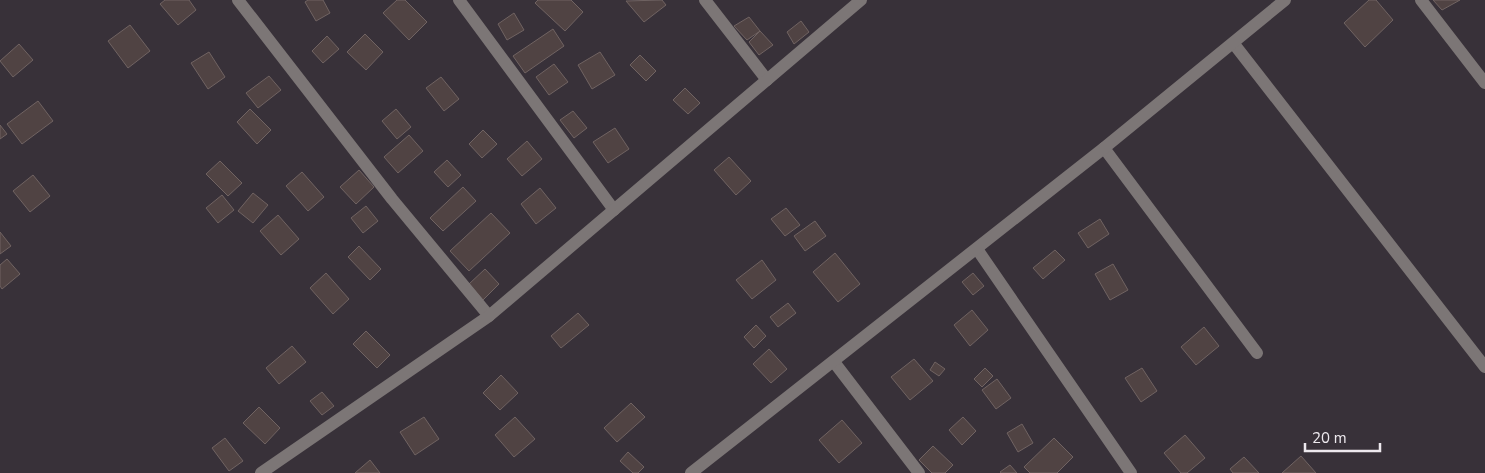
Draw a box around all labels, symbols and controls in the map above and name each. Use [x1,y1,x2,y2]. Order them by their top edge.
scale bar [1305,420,1380,452]
text: 20 m [1312,428,1347,448]

